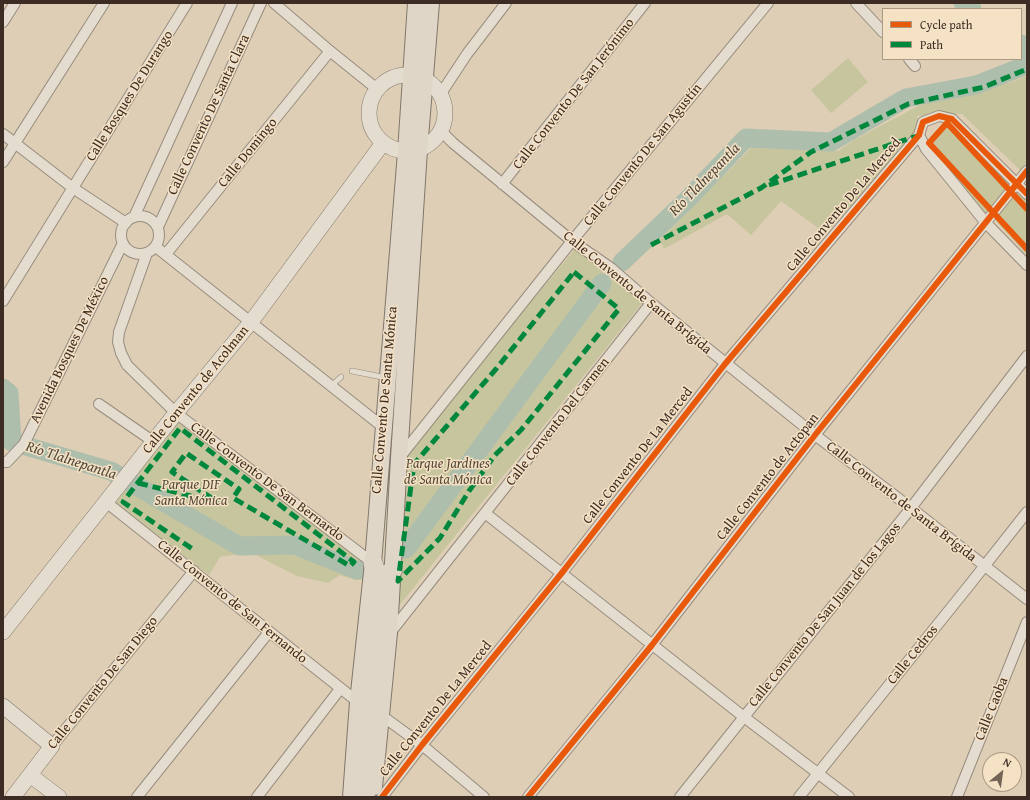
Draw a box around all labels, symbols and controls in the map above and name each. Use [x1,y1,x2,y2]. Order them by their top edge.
legend [882,8,1022,60]
street label: Calle Convento De San Jerónimo [510,15,638,173]
text: Cycle path [920,16,972,33]
street label: Calle Bosques De Durango [83,28,177,164]
street label: Calle Convento De Santa Clara [164,32,254,198]
text: Path [920,36,943,53]
street label: Calle Convento De San Agustín [580,80,706,230]
street label: Calle Domingo [215,115,281,191]
street label: Calle Convento De La Merced [783,135,905,275]
water label: Río Tlalnepantla [666,140,744,220]
street label: Calle Convento de Santa Brígida [559,228,715,358]
street label: Avenida Bosques De México [27,274,113,426]
street label: Calle Convento De Santa Mónica [368,306,402,494]
street label: Calle Convento de Acolman [139,323,253,457]
street label: Calle Convento Del Carmen [503,354,613,490]
street label: Calle Convento De La Merced [579,384,697,528]
street label: Calle Convento de Actopan [713,410,823,544]
street label: Calle Convento De San Bernardo [187,419,347,545]
water label: Río Tlalnepantla [23,438,119,484]
street label: Calle Convento de Santa Brígida [822,438,980,566]
park label: Parque Jardines de Santa Mónica [404,456,492,488]
park label: Parque DIF Santa Mónica [155,477,227,510]
street label: Calle Convento De San Juan de los Lagos [745,519,905,711]
street label: Calle Convento de San Fernando [154,536,310,668]
street label: Calle Convento De San Diego [44,613,162,753]
street label: Calle Cedros [884,622,942,688]
street label: Calle Convento De La Merced [376,638,496,780]
street label: Calle Caoba [972,675,1012,743]
north arrow [982,752,1022,792]
text: N [1000,754,1014,771]

